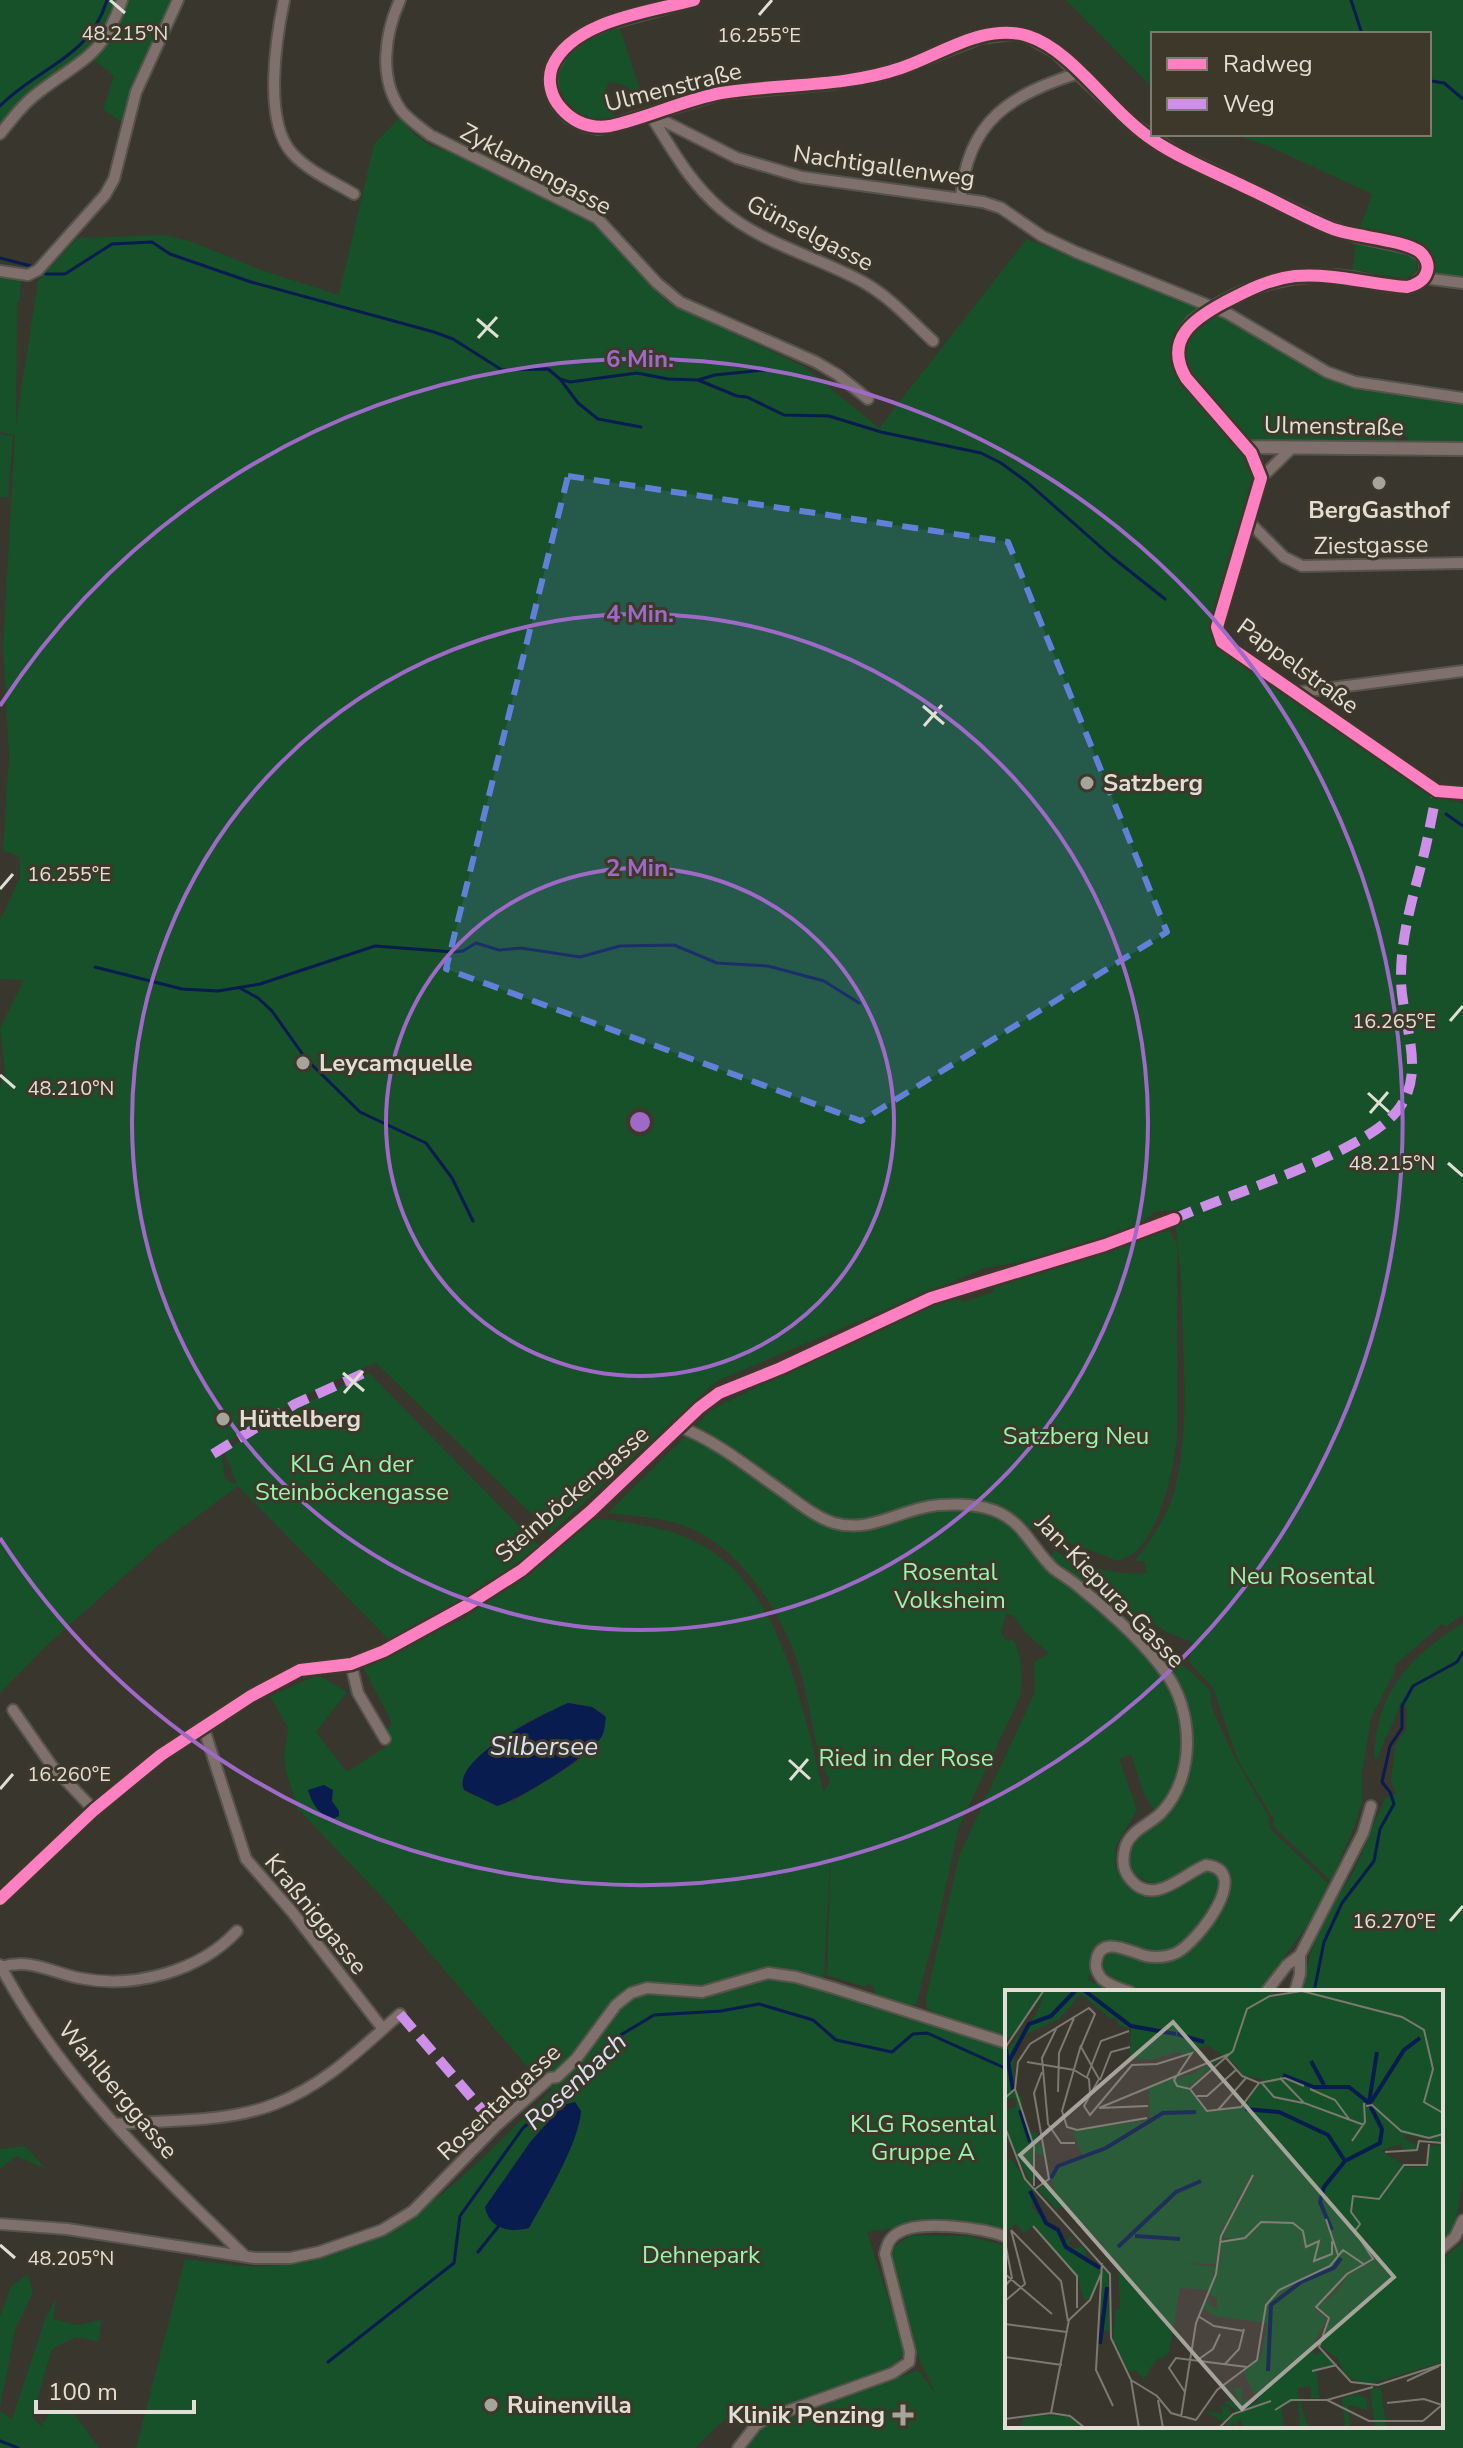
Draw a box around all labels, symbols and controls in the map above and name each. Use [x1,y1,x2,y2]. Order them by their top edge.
text: 48.215°N [82,20,168,47]
text: 16.255°E [717,22,801,49]
legend [1151,32,1431,136]
text: Radweg [1223,48,1313,80]
street label: Ulmenstraße [601,55,745,119]
text: Weg [1223,88,1275,120]
street label: Zyklamengasse [455,116,617,222]
street label: Nachtigallenweg [791,137,977,195]
street label: Günselgasse [741,187,879,279]
text: 6 Min. [606,343,674,375]
street label: Ulmenstraße [1264,409,1404,443]
marker: BergGasthof [1370,474,1388,492]
place label: BergGasthof [1308,494,1451,526]
street label: Ziestgasse [1313,528,1429,562]
text: 4 Min. [606,598,674,630]
street label: Pappelstraße [1230,611,1366,721]
place label: Satzberg [1103,767,1203,799]
marker: Satzberg [1078,774,1096,792]
text: 2 Min. [606,852,674,884]
text: 16.255°E [27,861,111,888]
text: 16.265°E [1352,1008,1436,1035]
place label: Leycamquelle [319,1047,473,1079]
marker: Leycamquelle [294,1054,312,1072]
text: 48.210°N [28,1075,114,1102]
centre of rings [626,1108,654,1136]
text: 48.215°N [1349,1150,1435,1177]
place label: Hüttelberg [239,1403,361,1435]
marker: Hüttelberg [214,1410,232,1428]
street label: Steinböckengasse [488,1418,656,1570]
park label: Satzberg Neu [1003,1420,1149,1452]
park label: KLG An der Steinböckengasse [255,1448,449,1508]
street label: Jan-Kiepura-Gasse [1027,1506,1192,1675]
park label: Rosental Volksheim [893,1556,1006,1616]
park label: Neu Rosental [1229,1560,1375,1592]
water label: Silbersee [490,1729,598,1764]
park label: Ried in der Rose [819,1742,993,1774]
text: 16.260°E [27,1761,111,1788]
street label: Kraßniggasse [257,1847,375,1981]
text: 16.270°E [1352,1908,1436,1935]
inset map [1005,1990,1443,2428]
street label: Wahlberggasse [51,2014,185,2166]
water label: Rosenbach [516,2025,634,2138]
street label: Rosentalgasse [430,2036,568,2168]
park label: KLG Rosental Gruppe A [850,2108,996,2168]
park label: Dehnepark [642,2239,761,2271]
text: 48.205°N [28,2245,114,2272]
scale bar [36,2364,194,2414]
text: 100 m [48,2376,118,2408]
place label: Ruinenvilla [507,2389,632,2421]
marker: Ruinenvilla [482,2396,500,2414]
place label: Klinik Penzing [728,2399,885,2431]
marker: Klinik Penzing [892,2404,914,2426]

